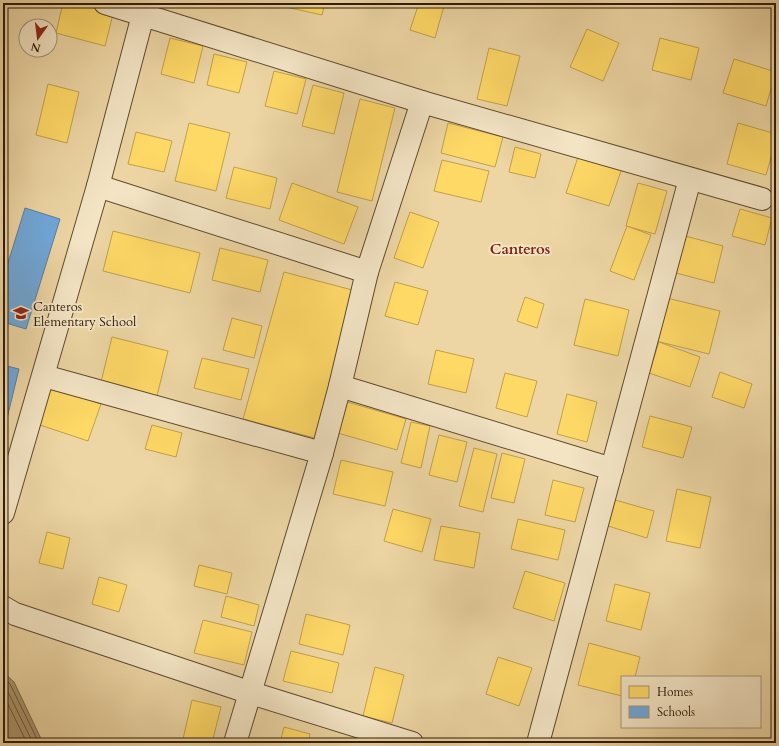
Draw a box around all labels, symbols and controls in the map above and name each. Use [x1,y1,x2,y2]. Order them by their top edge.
north arrow [18,18,58,58]
text: N [29,39,42,56]
district label: Canteros [490,239,550,259]
place label: Canteros Elementary School [33,298,137,331]
school or university icon: Canteros Elementary School [12,304,30,322]
legend [621,676,761,728]
text: Homes [657,684,693,700]
text: Schools [657,704,695,720]

